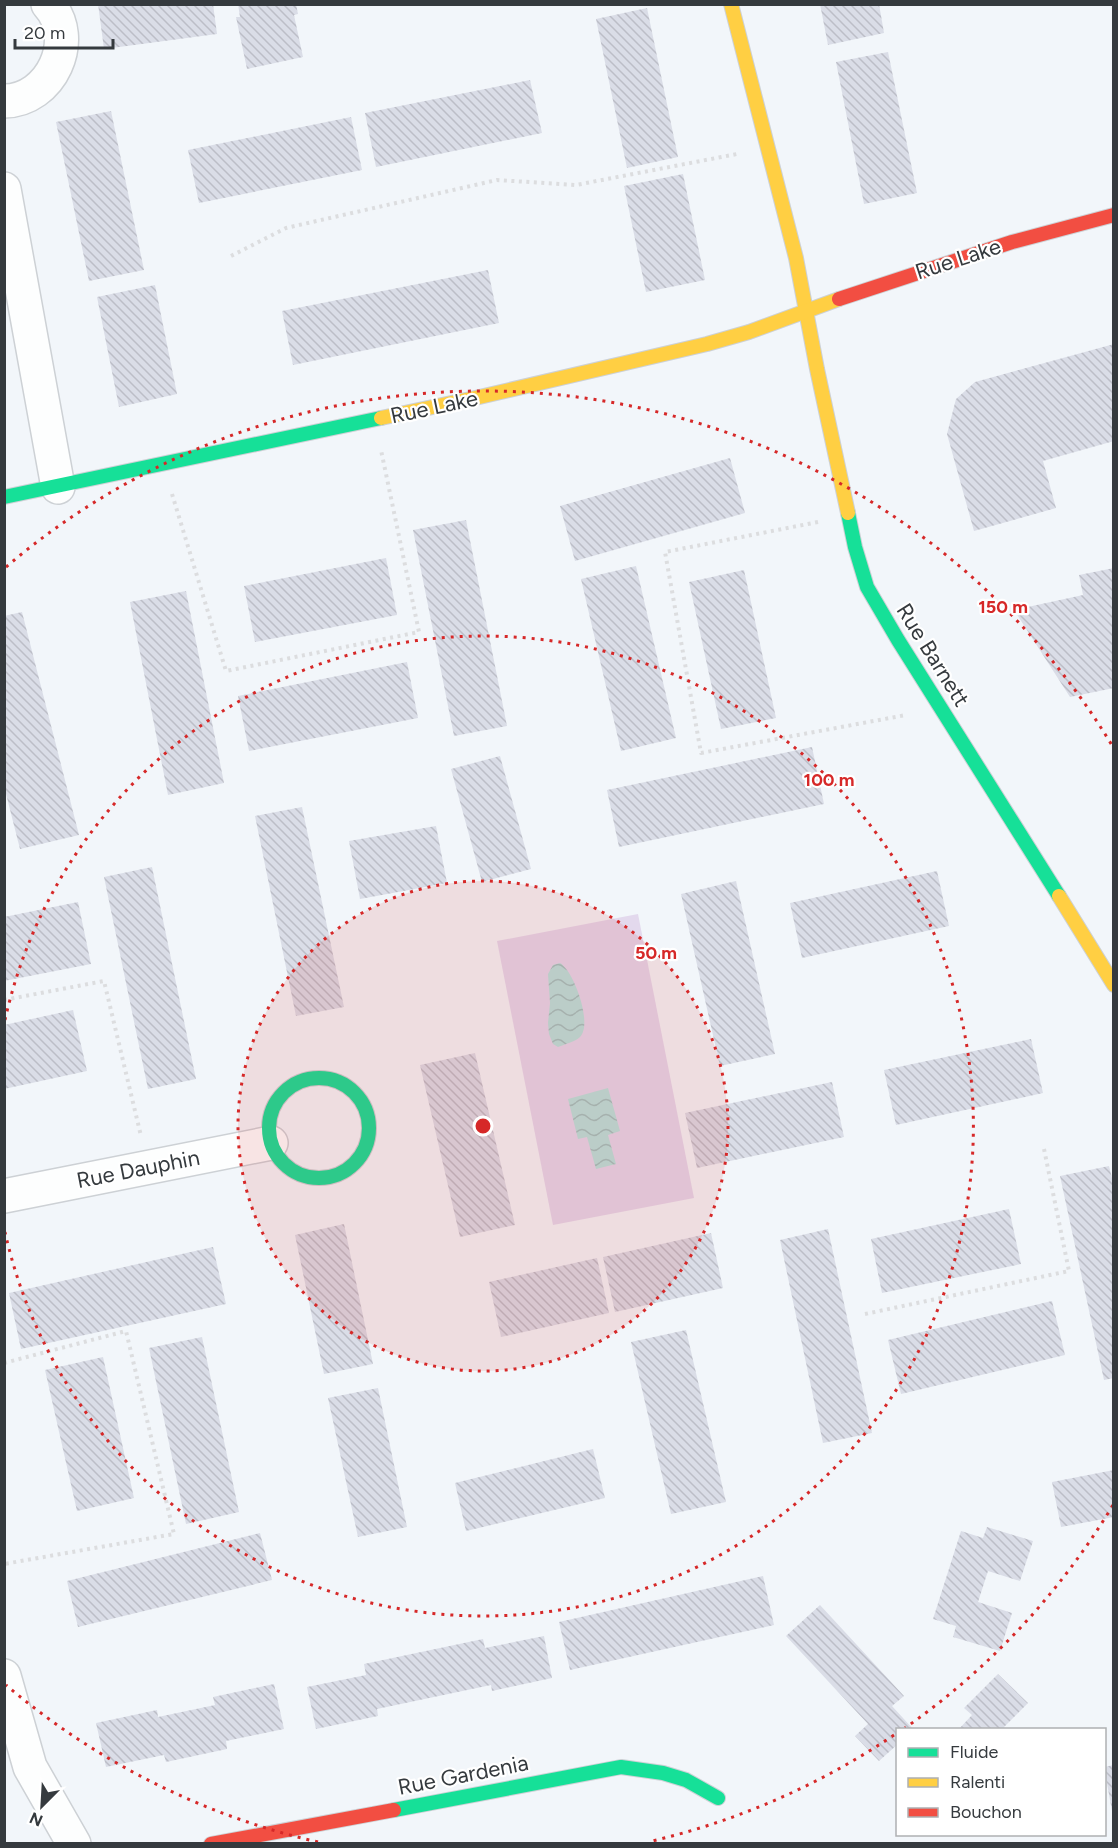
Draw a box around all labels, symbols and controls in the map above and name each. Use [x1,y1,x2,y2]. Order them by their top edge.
scale bar [15,12,112,50]
text: 20 m [24,22,65,44]
street label: Rue Lake [912,232,1004,286]
street label: Rue Lake [388,385,480,429]
text: 150 m [978,596,1028,618]
street label: Rue Barnett [891,598,975,712]
text: 100 m [804,769,854,791]
text: 50 m [635,942,677,964]
centre of rings [473,1116,493,1136]
street label: Rue Dauphin [74,1144,202,1194]
legend [896,1728,1106,1836]
text: Fluide [950,1741,999,1763]
street label: Rue Gardenia [395,1749,531,1801]
text: Ralenti [950,1771,1005,1793]
north arrow [12,1776,72,1836]
text: Bouchon [950,1801,1022,1823]
text: N [27,1808,46,1830]

